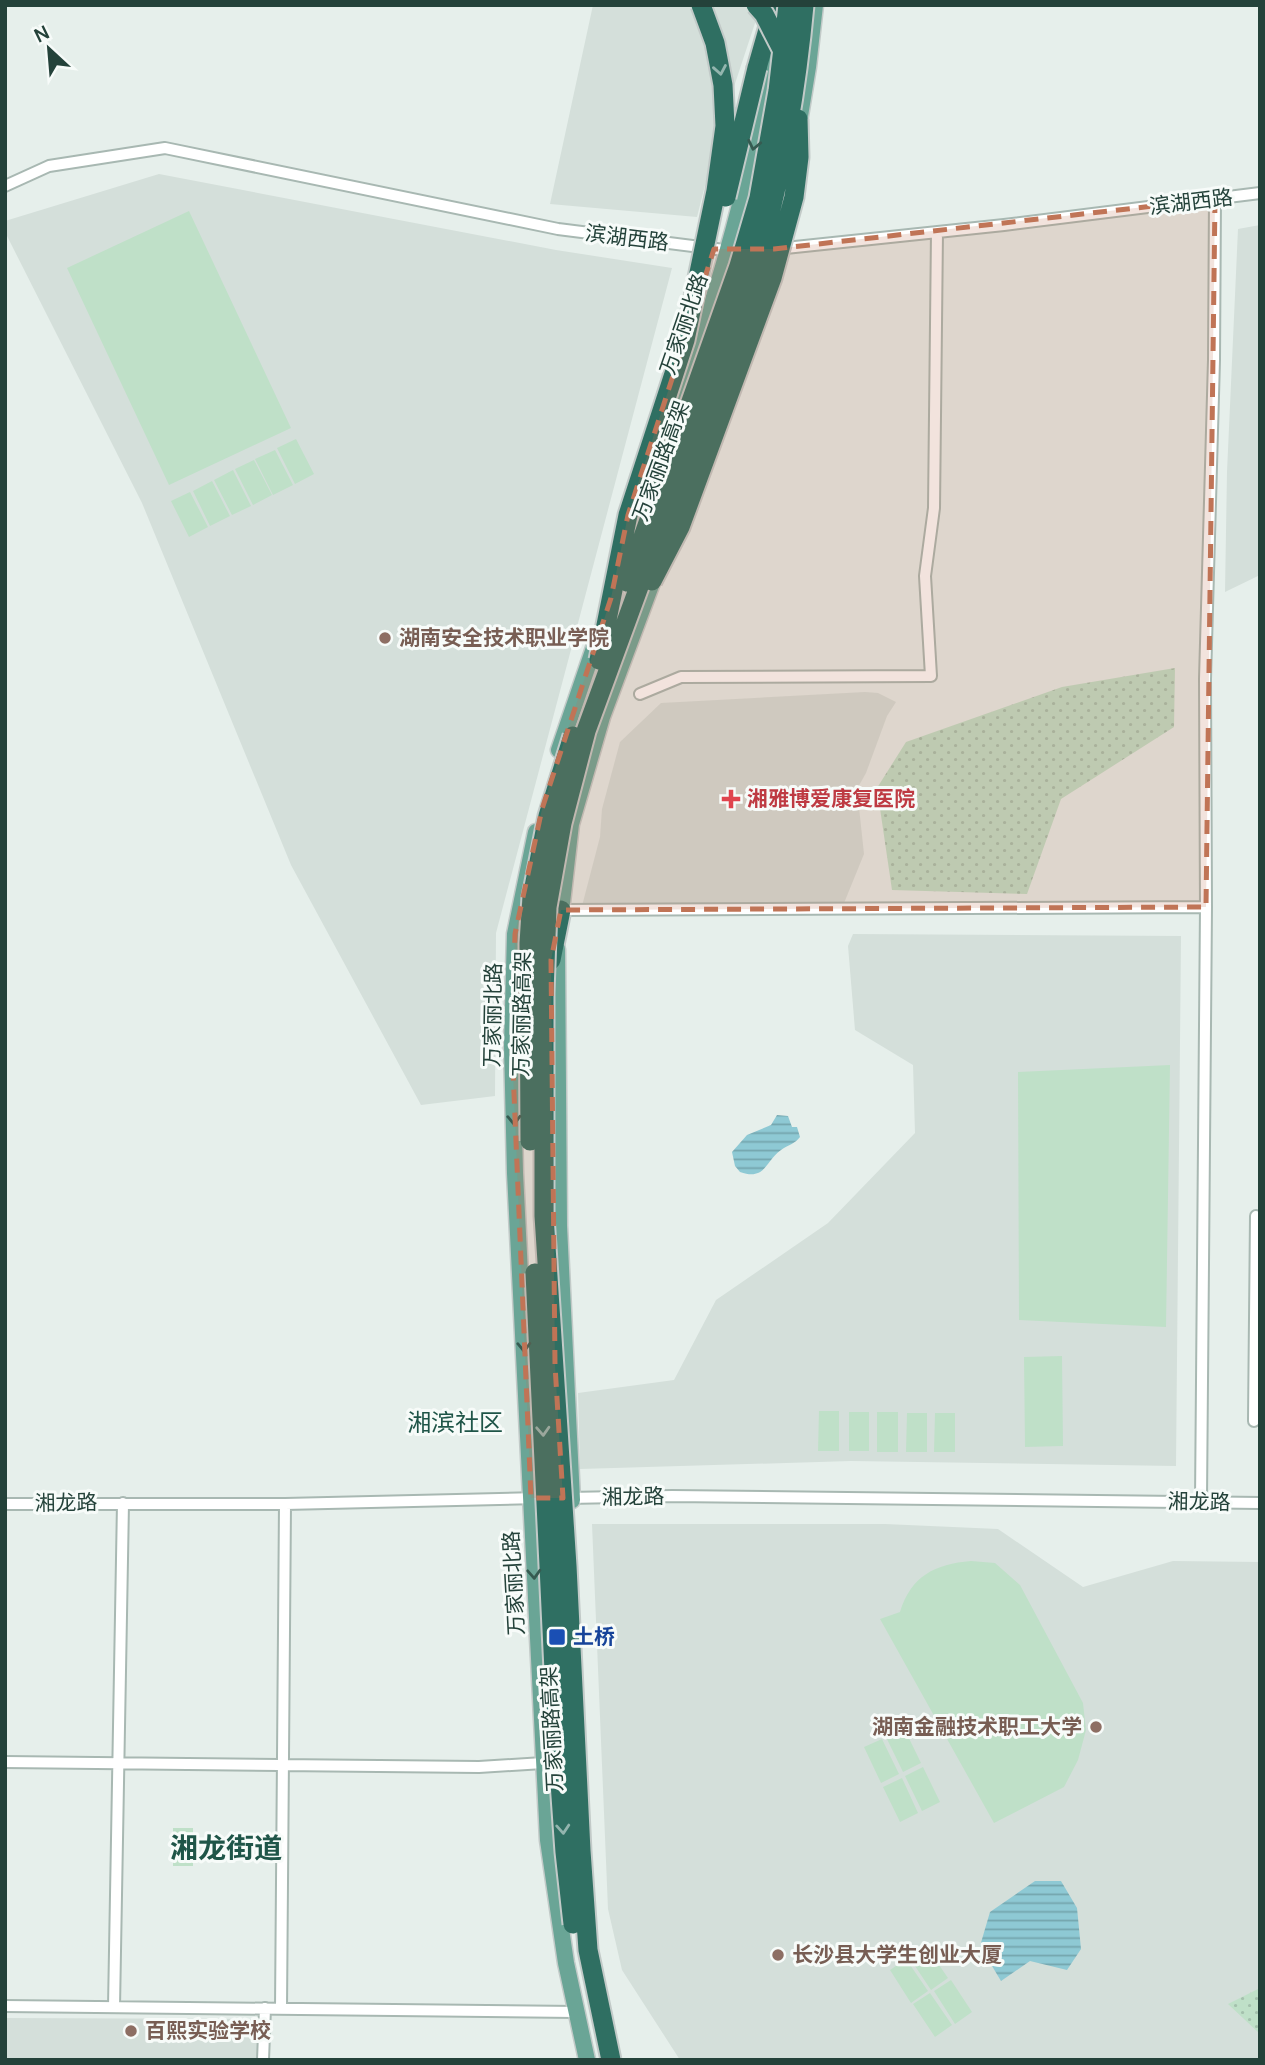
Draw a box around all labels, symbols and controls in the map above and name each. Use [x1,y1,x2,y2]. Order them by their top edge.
north arrow [14,14,84,84]
text: N [30,19,53,48]
one-way arrow [712,64,727,76]
one-way arrow [748,139,763,151]
street label: 滨湖西路 [1147,182,1234,220]
street label: 滨湖西路 [584,218,671,256]
street label: 万家丽北路 [653,269,713,378]
street label: 万家丽路高架 [625,397,695,525]
place label: 湖南安全技术职业学院 [399,623,609,651]
marker: 湖南安全技术职业学院 [377,630,393,646]
place label: 湘雅博爱康复医院 [747,784,915,812]
marker: 湘雅博爱康复医院 [721,789,741,809]
street label: 万家丽路高架 [506,951,536,1077]
street label: 万家丽北路 [477,962,507,1068]
one-way arrow [506,1115,521,1126]
one-way arrow [517,1342,532,1353]
district label: 湘滨社区 [407,1405,503,1438]
one-way arrow [535,1425,550,1436]
street label: 湘龙路 [601,1481,665,1511]
street label: 湘龙路 [1167,1486,1231,1516]
street label: 湘龙路 [34,1487,98,1517]
street label: 万家丽北路 [496,1530,530,1636]
one-way arrow [527,1569,542,1580]
place label: 土桥 [573,1622,615,1650]
marker: 土桥 [547,1627,567,1647]
street label: 万家丽路高架 [534,1665,568,1793]
place label: 湖南金融技术职工大学 [872,1712,1082,1740]
marker: 湖南金融技术职工大学 [1088,1719,1104,1735]
one-way arrow [555,1824,570,1835]
district label: 湘龙街道 [170,1828,282,1866]
place label: 长沙县大学生创业大厦 [792,1940,1002,1968]
marker: 长沙县大学生创业大厦 [770,1947,786,1963]
place label: 百熙实验学校 [145,2016,271,2044]
marker: 百熙实验学校 [123,2023,139,2039]

